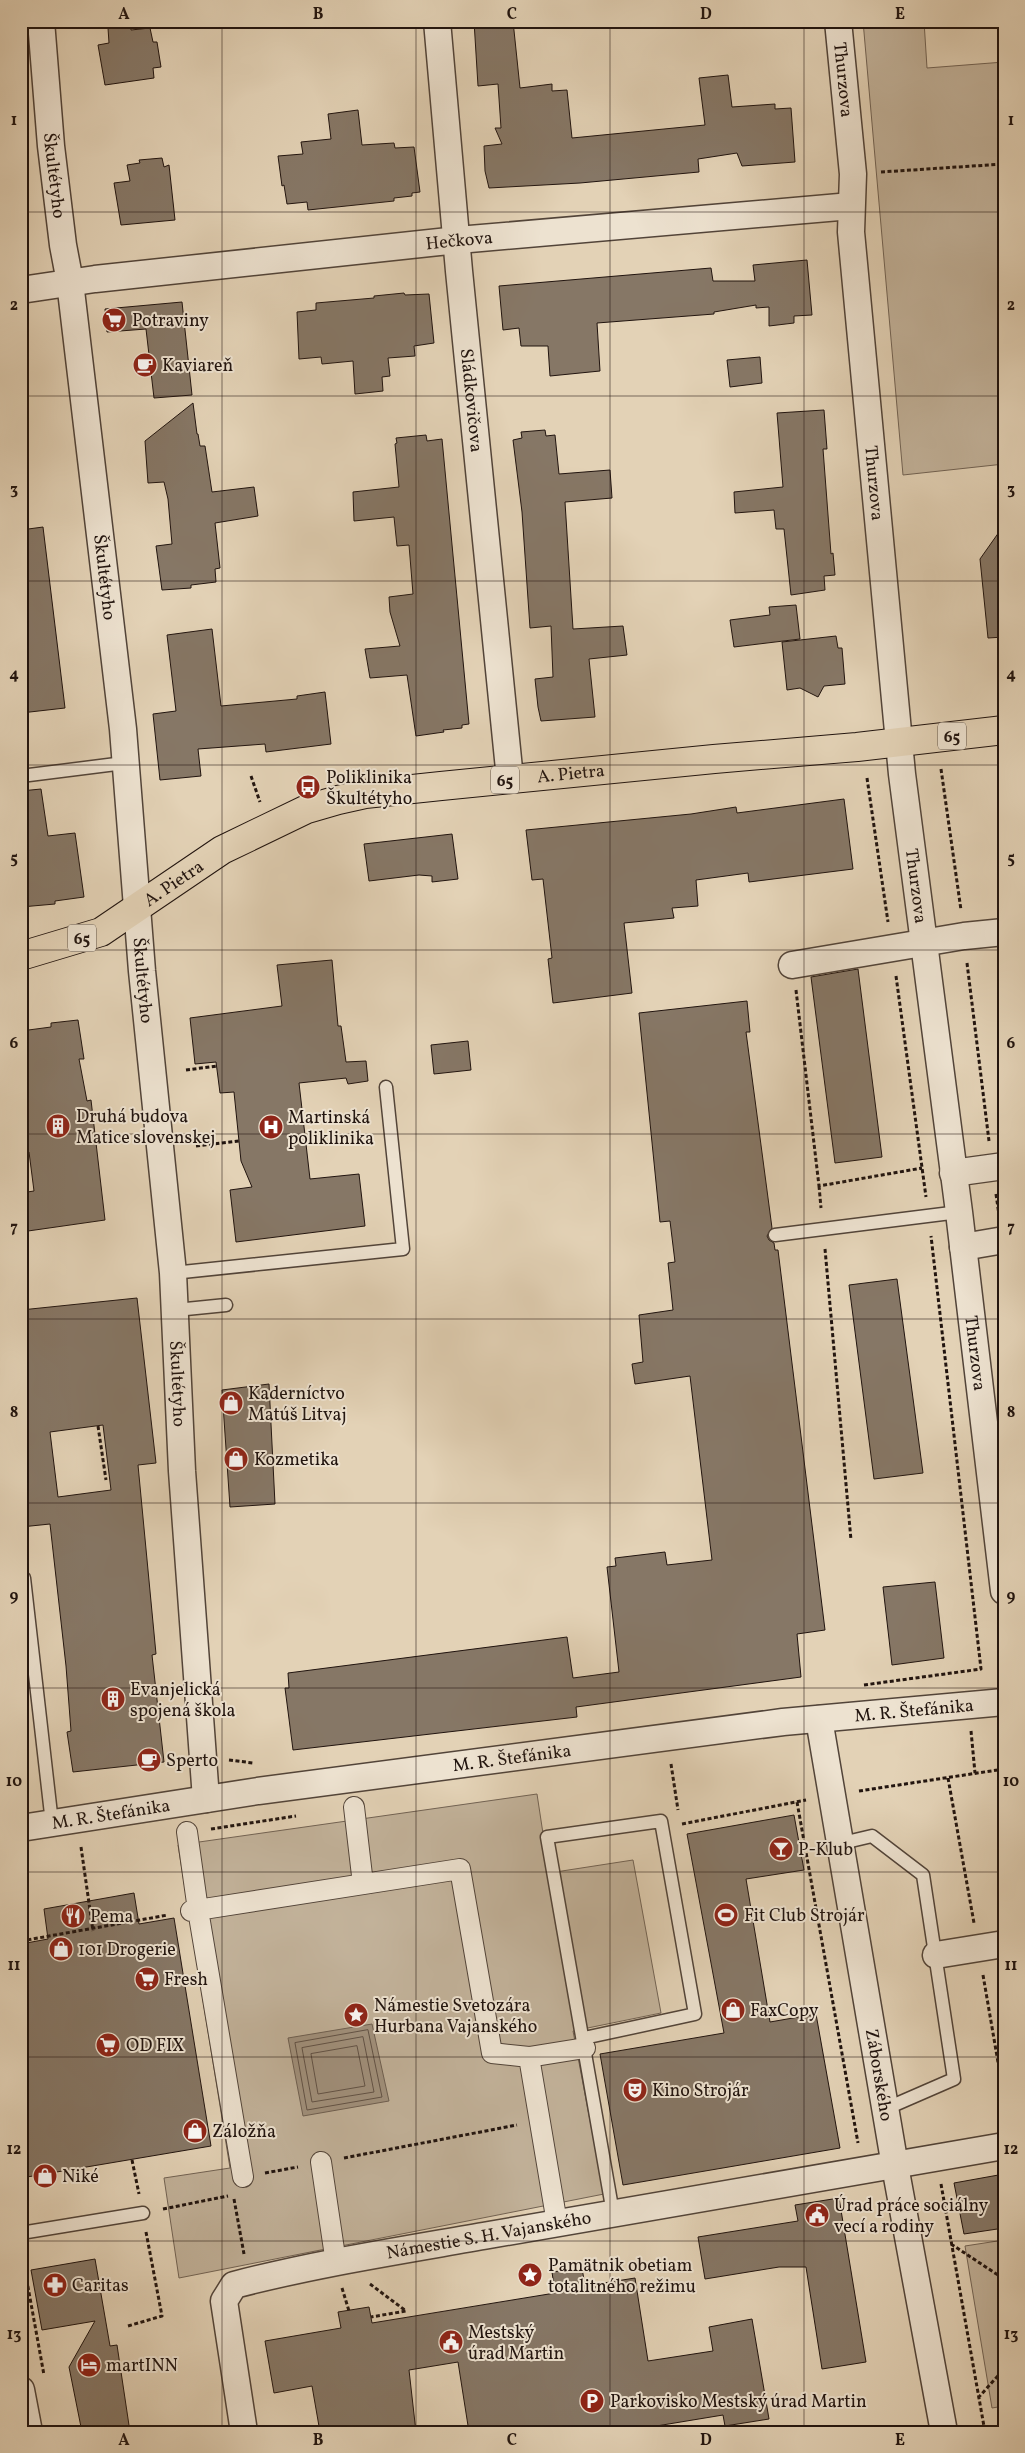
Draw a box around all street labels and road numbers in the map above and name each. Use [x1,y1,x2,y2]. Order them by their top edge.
street label: Thurzova [826,41,858,119]
street label: Škultétyho [36,132,71,220]
street label: Hečkova [425,226,494,257]
street label: Sládkovičova [453,347,488,454]
street label: Thurzova [857,444,889,522]
street label: Škultétyho [86,533,121,622]
road number: 65 [938,722,966,749]
street label: A. Pietra [536,759,606,790]
road number: 65 [491,766,519,794]
street label: Thurzova [898,847,932,925]
street label: A. Pietra [139,855,209,914]
road number: 65 [68,924,96,951]
street label: Škultétyho [125,936,158,1025]
street label: Thurzova [957,1314,991,1392]
street label: Škultétyho [162,1340,191,1427]
street label: M. R. Štefánika [854,1694,975,1729]
street label: M. R. Štefánika [451,1739,573,1779]
street label: M. R. Štefánika [50,1794,172,1837]
street label: Záborského [858,2027,898,2123]
street label: Námestie S. H. Vajanského [384,2206,593,2267]

